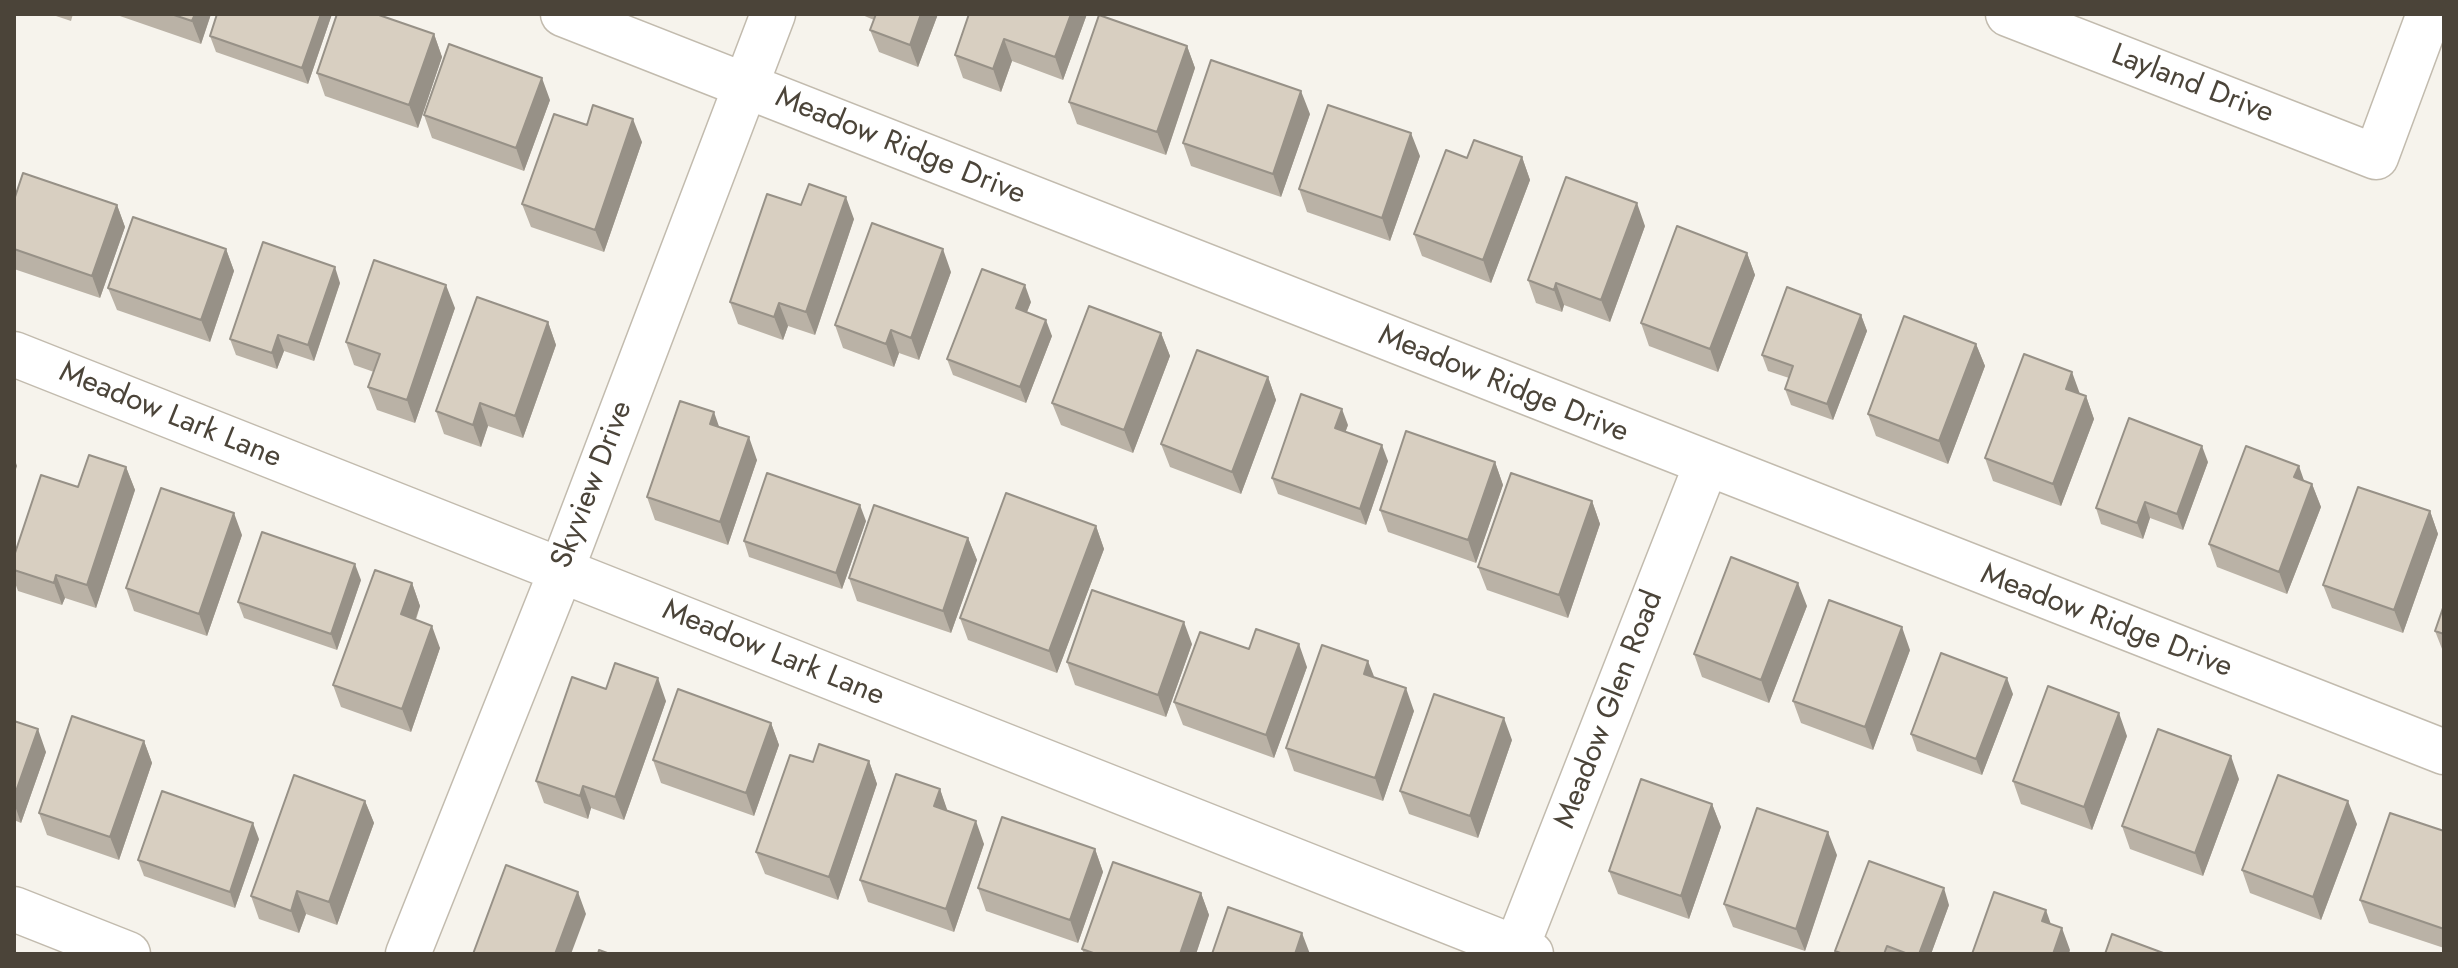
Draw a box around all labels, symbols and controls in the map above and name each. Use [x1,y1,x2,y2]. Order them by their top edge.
street label: Layland Drive [2106,38,2278,132]
street label: Meadow Ridge Drive [770,80,1030,214]
street label: Meadow Ridge Drive [1373,318,1633,452]
street label: Meadow Lark Lane [54,355,286,477]
street label: Skyview Drive [545,396,641,574]
street label: Meadow Ridge Drive [1975,557,2237,687]
street label: Meadow Glen Road [1548,586,1672,834]
street label: Meadow Lark Lane [657,593,889,715]

